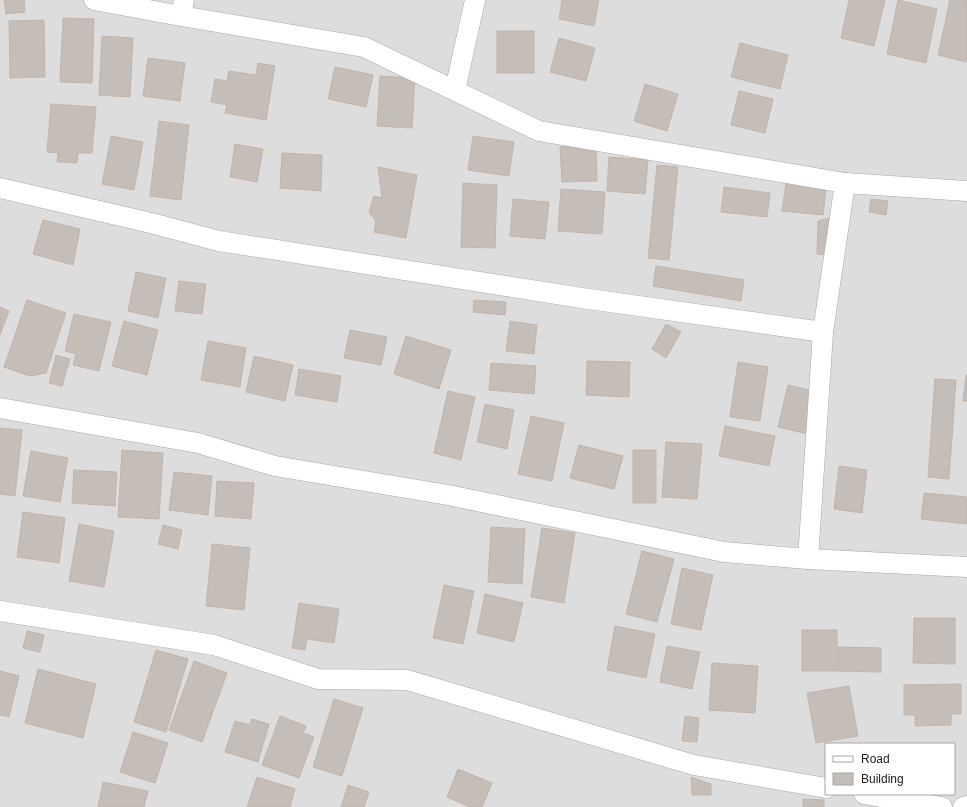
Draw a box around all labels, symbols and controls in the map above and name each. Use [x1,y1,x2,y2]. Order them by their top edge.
legend [825,743,955,795]
text: Road [861,752,890,766]
text: Building [861,772,904,786]

